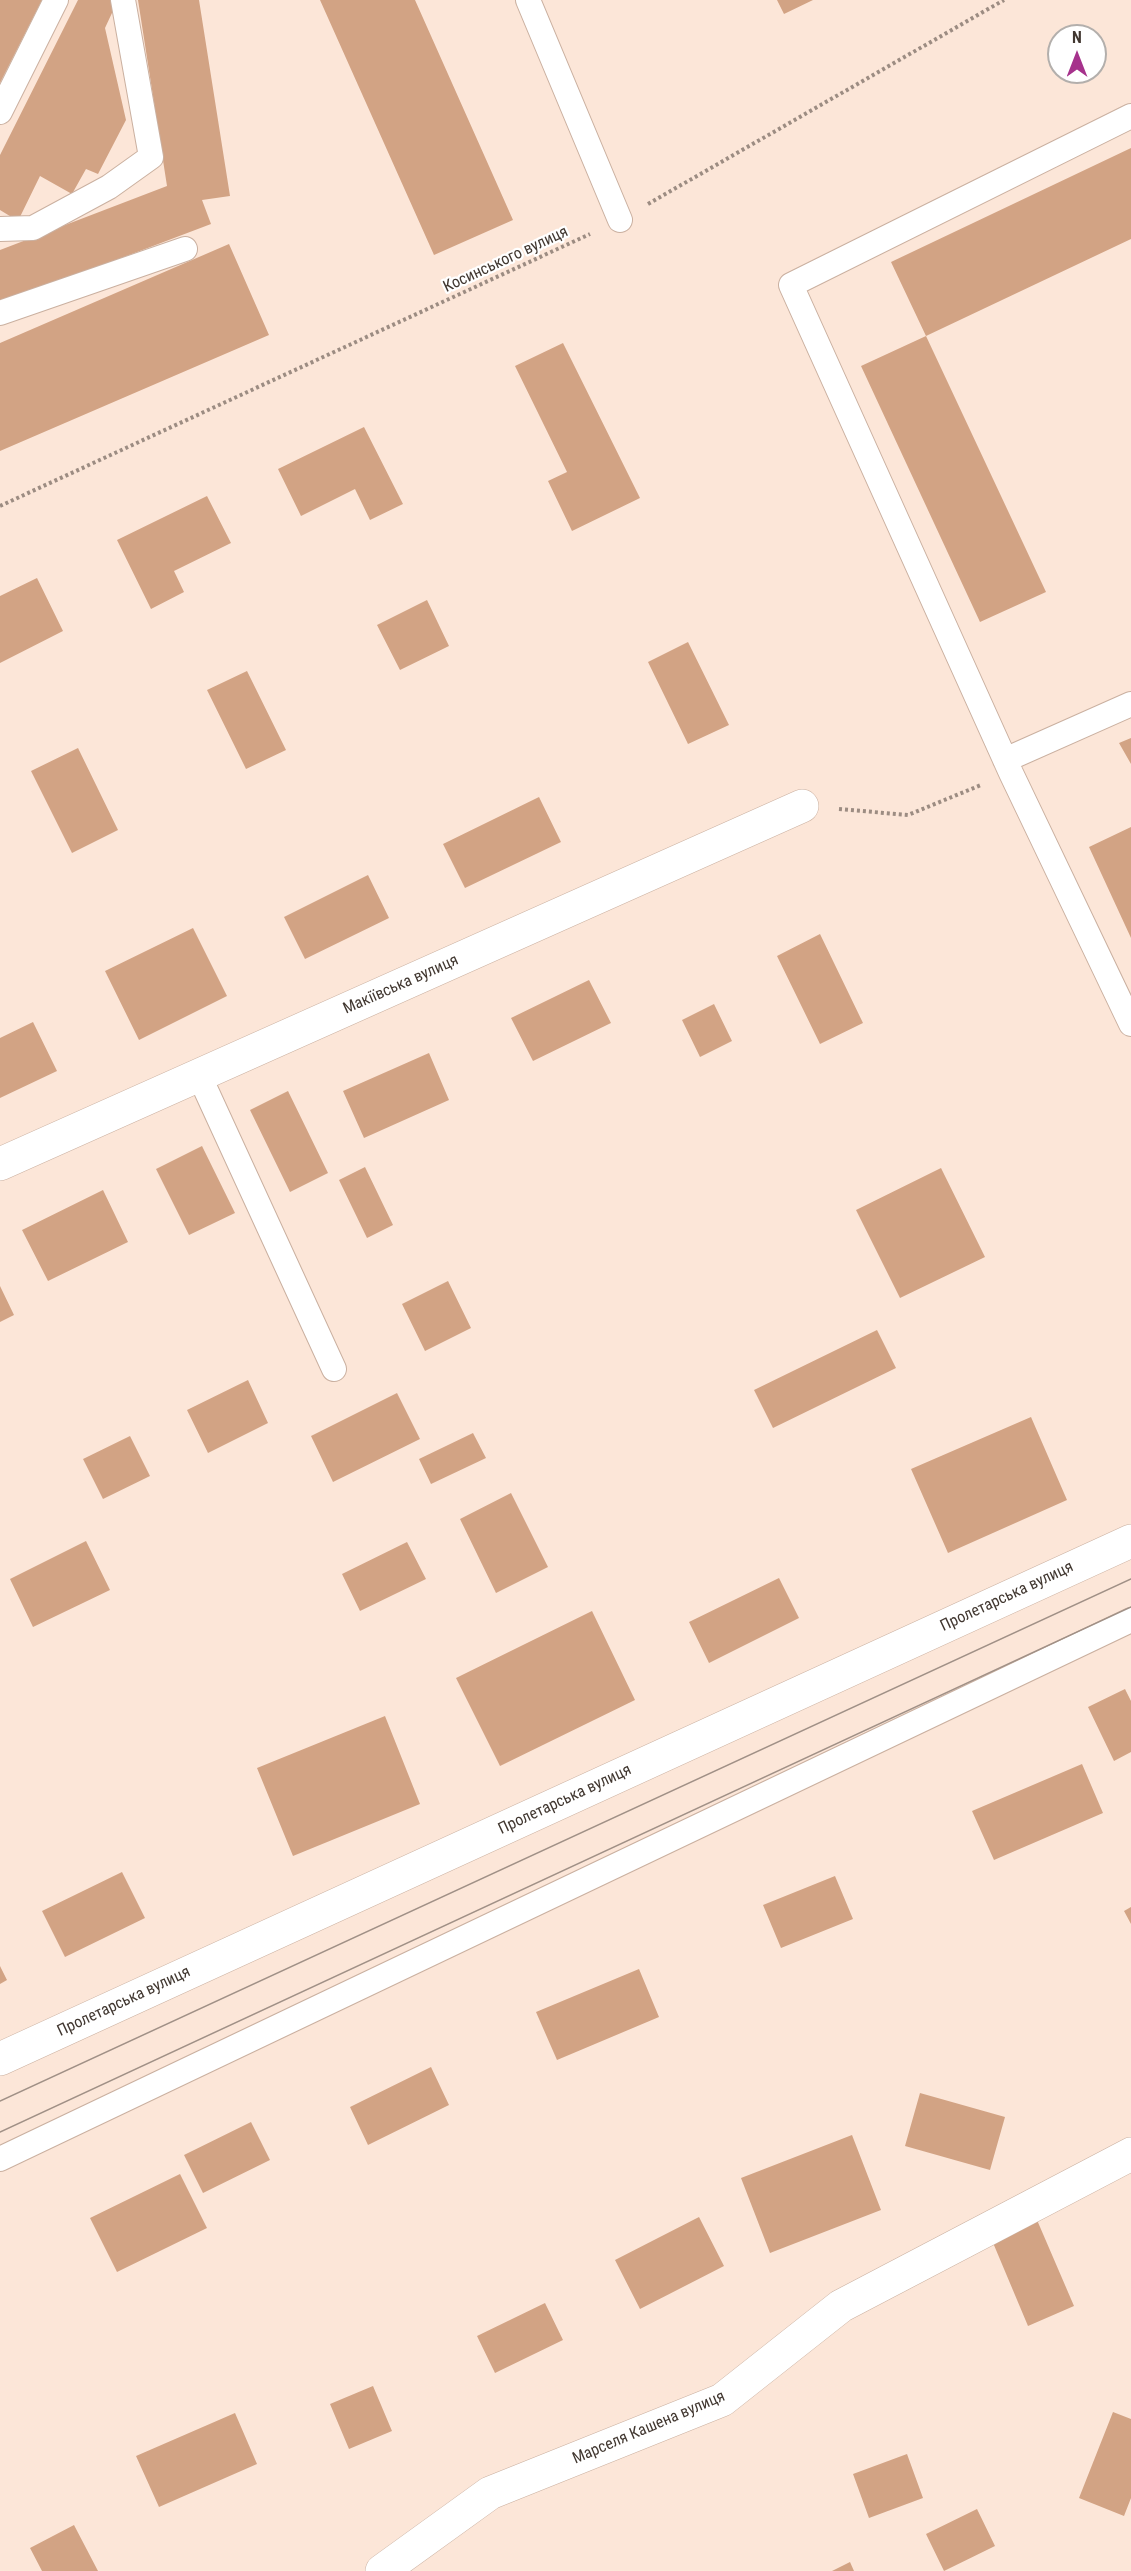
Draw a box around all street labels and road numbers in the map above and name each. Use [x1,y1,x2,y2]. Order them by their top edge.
street label: Косинського вулиця [441,223,571,297]
street label: Макіївська вулиця [341,951,461,1019]
street label: Пролетарська вулиця [937,1558,1077,1636]
street label: Пролетарська вулиця [495,1761,635,1839]
street label: Пролетарська вулиця [54,1963,194,2041]
street label: Марселя Кашена вулиця [570,2387,728,2469]

